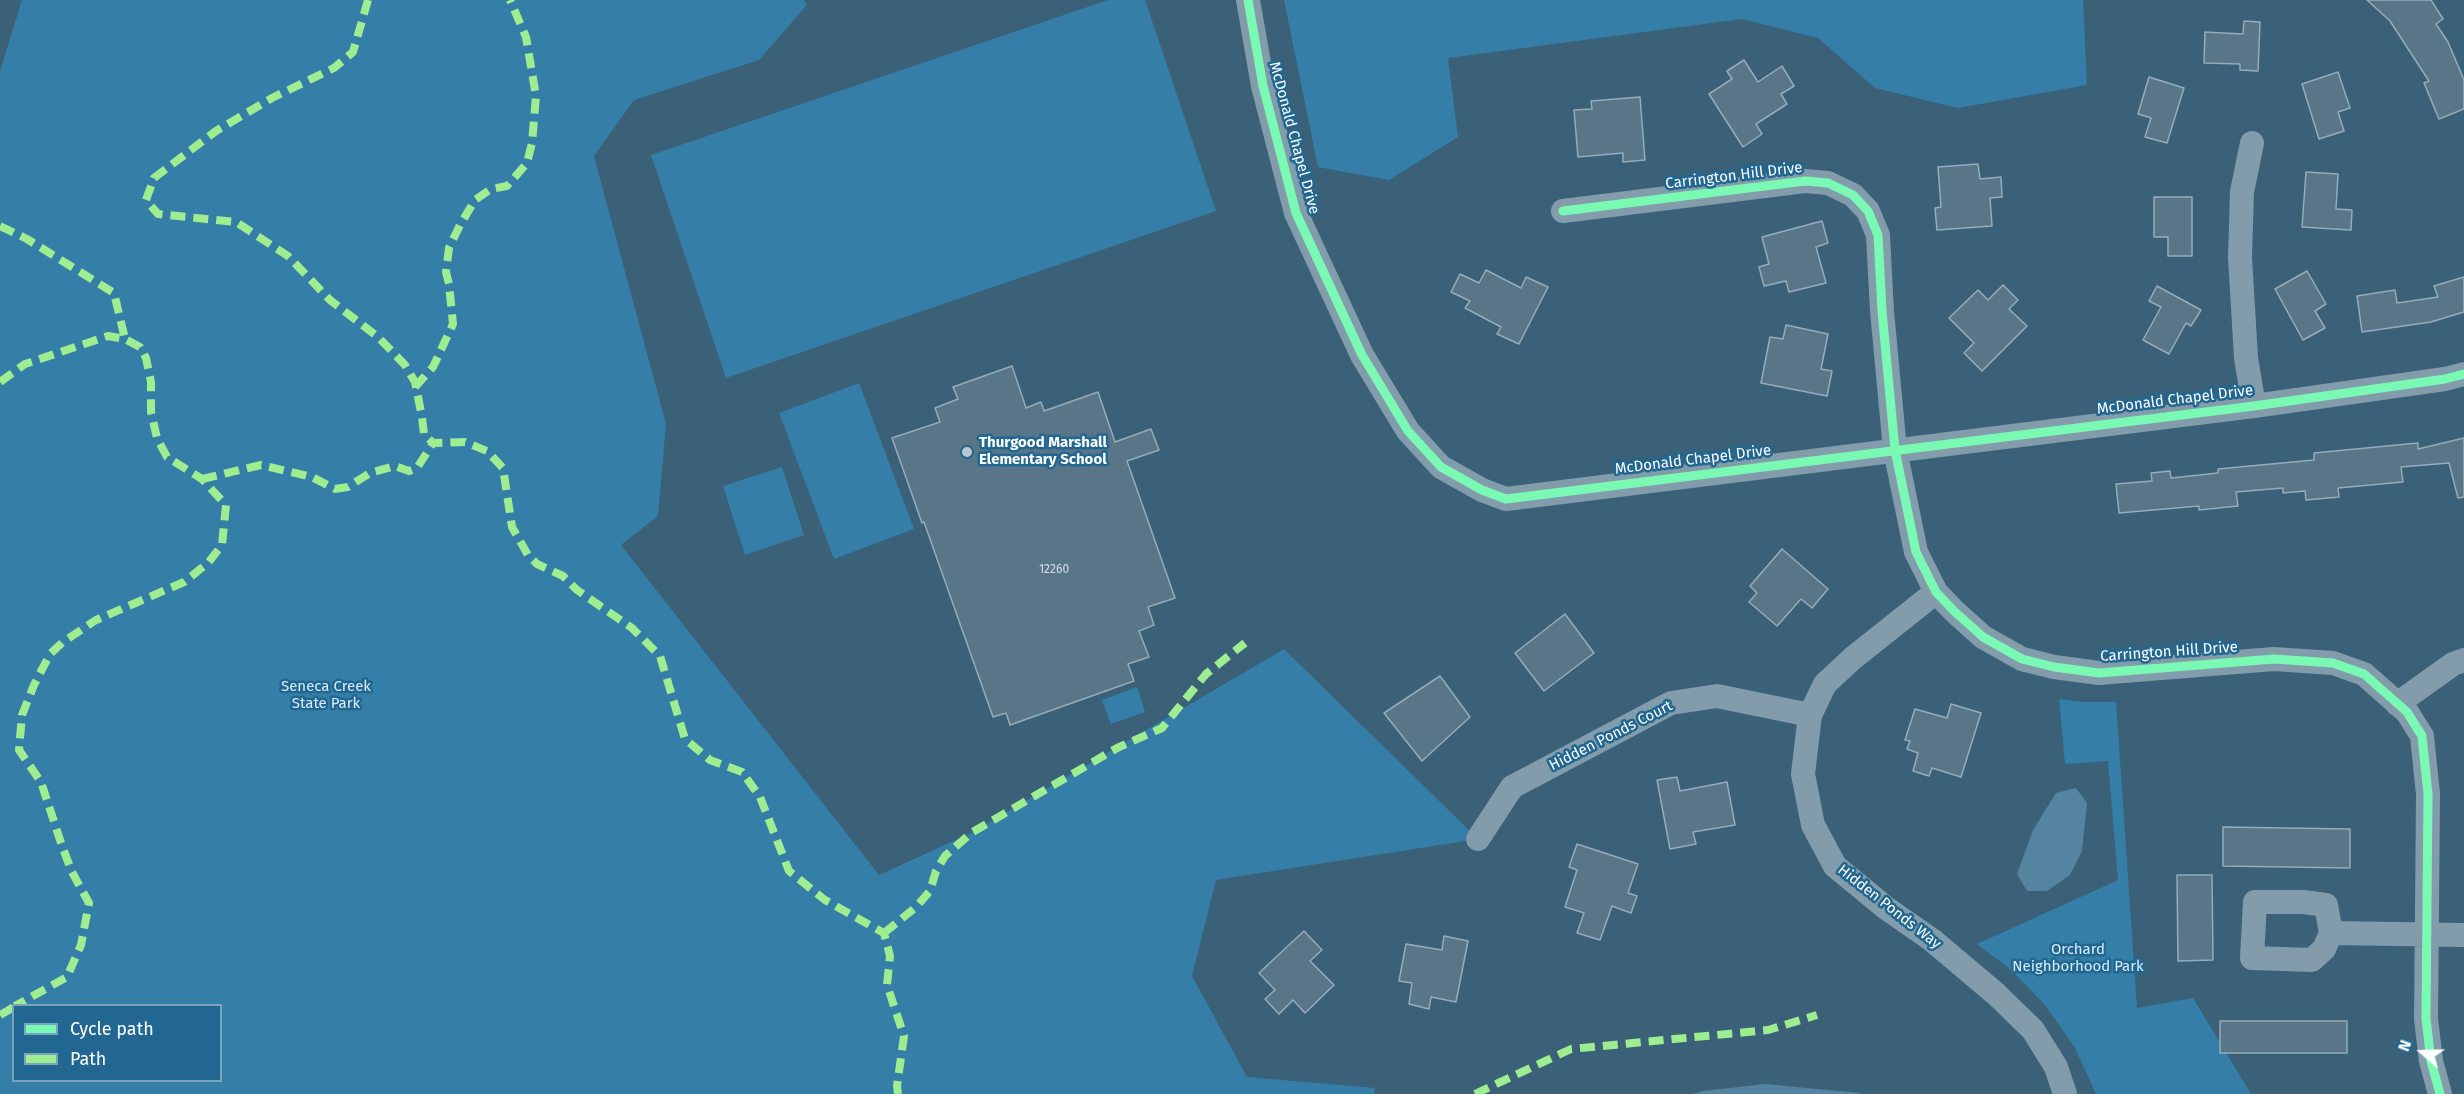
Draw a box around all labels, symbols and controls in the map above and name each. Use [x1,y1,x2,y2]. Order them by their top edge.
street label: McDonald Chapel Drive [1265,60,1323,216]
street label: Carrington Hill Drive [1664,159,1804,193]
street label: McDonald Chapel Drive [2096,381,2254,419]
place label: Thurgood Marshall Elementary School [979,434,1107,469]
street label: McDonald Chapel Drive [1614,441,1772,479]
marker: Thurgood Marshall Elementary School [960,445,974,459]
house number: 12260 [1039,563,1069,577]
street label: Carrington Hill Drive [2100,638,2238,666]
park label: Seneca Creek State Park [281,678,371,713]
street label: Hidden Ponds Court [1546,697,1676,775]
street label: Hidden Ponds Way [1834,861,1944,953]
park label: Orchard Neighborhood Park [2012,941,2144,976]
legend [12,1004,222,1082]
text: Cycle path [70,1018,154,1040]
north arrow [2392,1022,2452,1082]
text: N [2394,1037,2415,1054]
text: Path [70,1048,106,1070]

